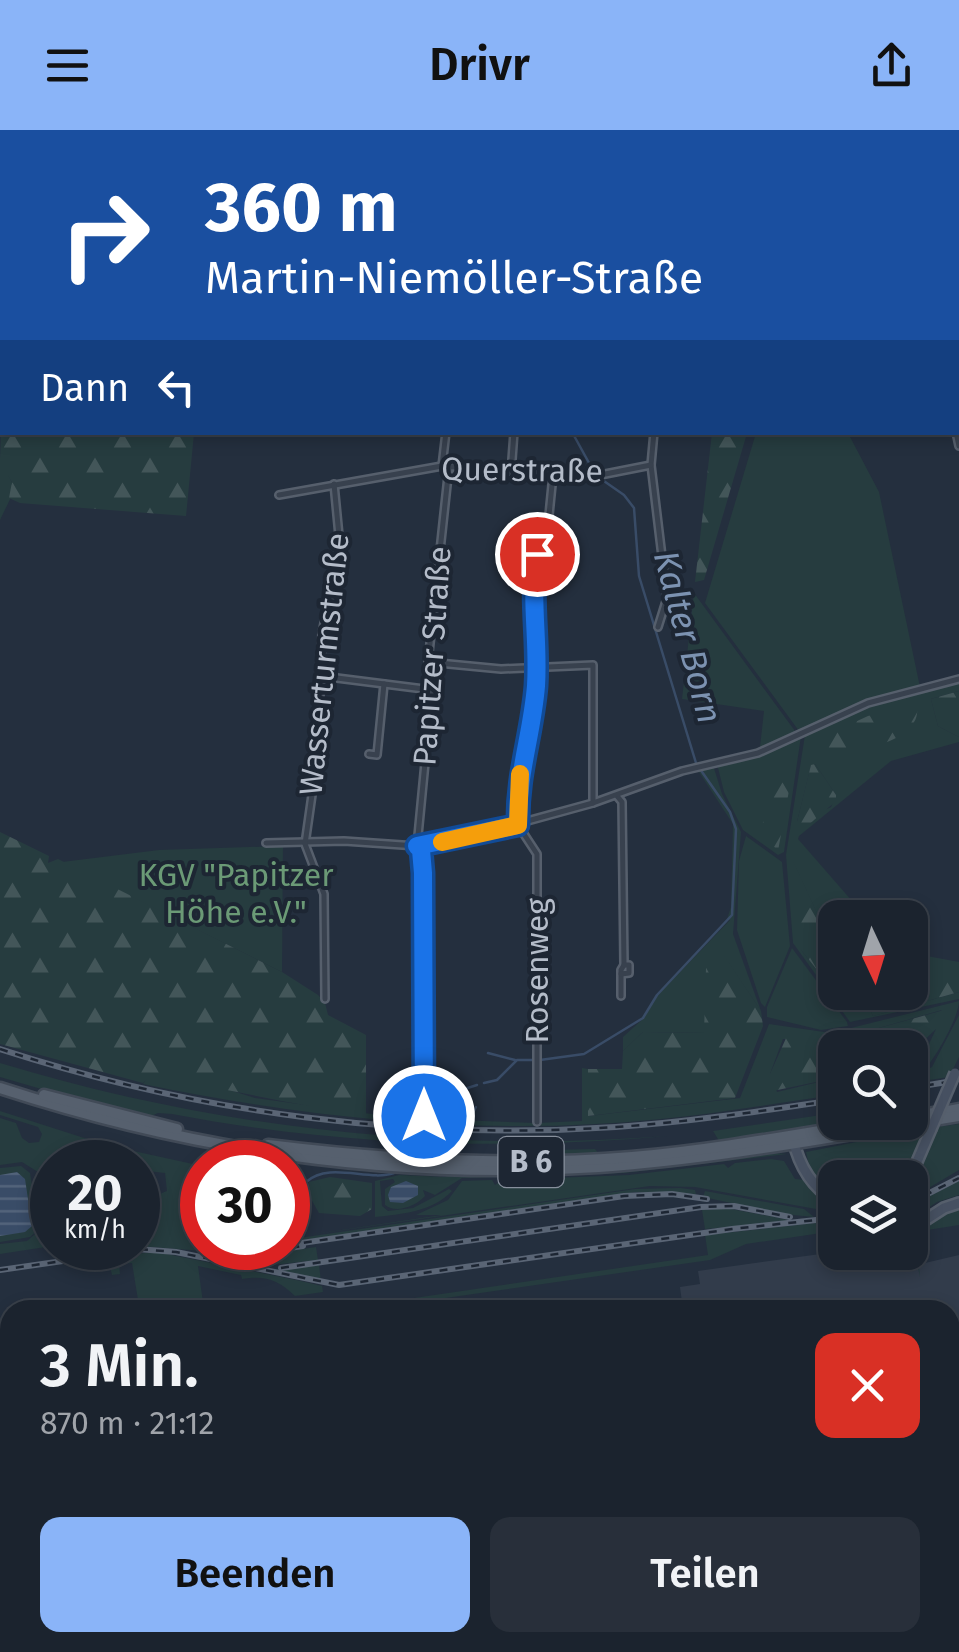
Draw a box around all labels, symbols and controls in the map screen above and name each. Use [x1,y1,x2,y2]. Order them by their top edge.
icon: menu [40,38,95,93]
text: Drivr [429,38,530,92]
icon: share [864,38,919,93]
text: 360 m [205,166,398,250]
icon: right [40,170,170,300]
text: Martin-Niemöller-Straße [205,251,703,305]
icon: left [149,360,204,415]
text: Dann [40,365,129,411]
street label: Querstraße [441,450,603,490]
pin [495,512,580,597]
icon: arrive [510,527,565,582]
street label: Wasserturmstraße [291,531,357,797]
street label: Papitzer Straße [405,545,459,767]
water label: Kalter Born [645,546,731,728]
park label: KGV "Papitzer Höhe e.V." [138,856,334,931]
street label: Rosenweg [518,898,556,1044]
north arrow [818,900,928,1010]
map controls [818,900,928,1270]
button: search [818,1030,928,1140]
position arrow [372,1064,476,1168]
road number: B 6 [498,1137,564,1187]
speed limit sign: 30 [180,1140,310,1270]
button: layers [818,1160,928,1270]
text: 20 [67,1163,123,1223]
text: km/h [64,1215,126,1245]
text: 3 Min. [40,1330,199,1402]
button: close [815,1333,920,1438]
text: 870 m · 21:12 [40,1404,214,1442]
button: Beenden [40,1517,470,1632]
button: Teilen [490,1517,920,1632]

